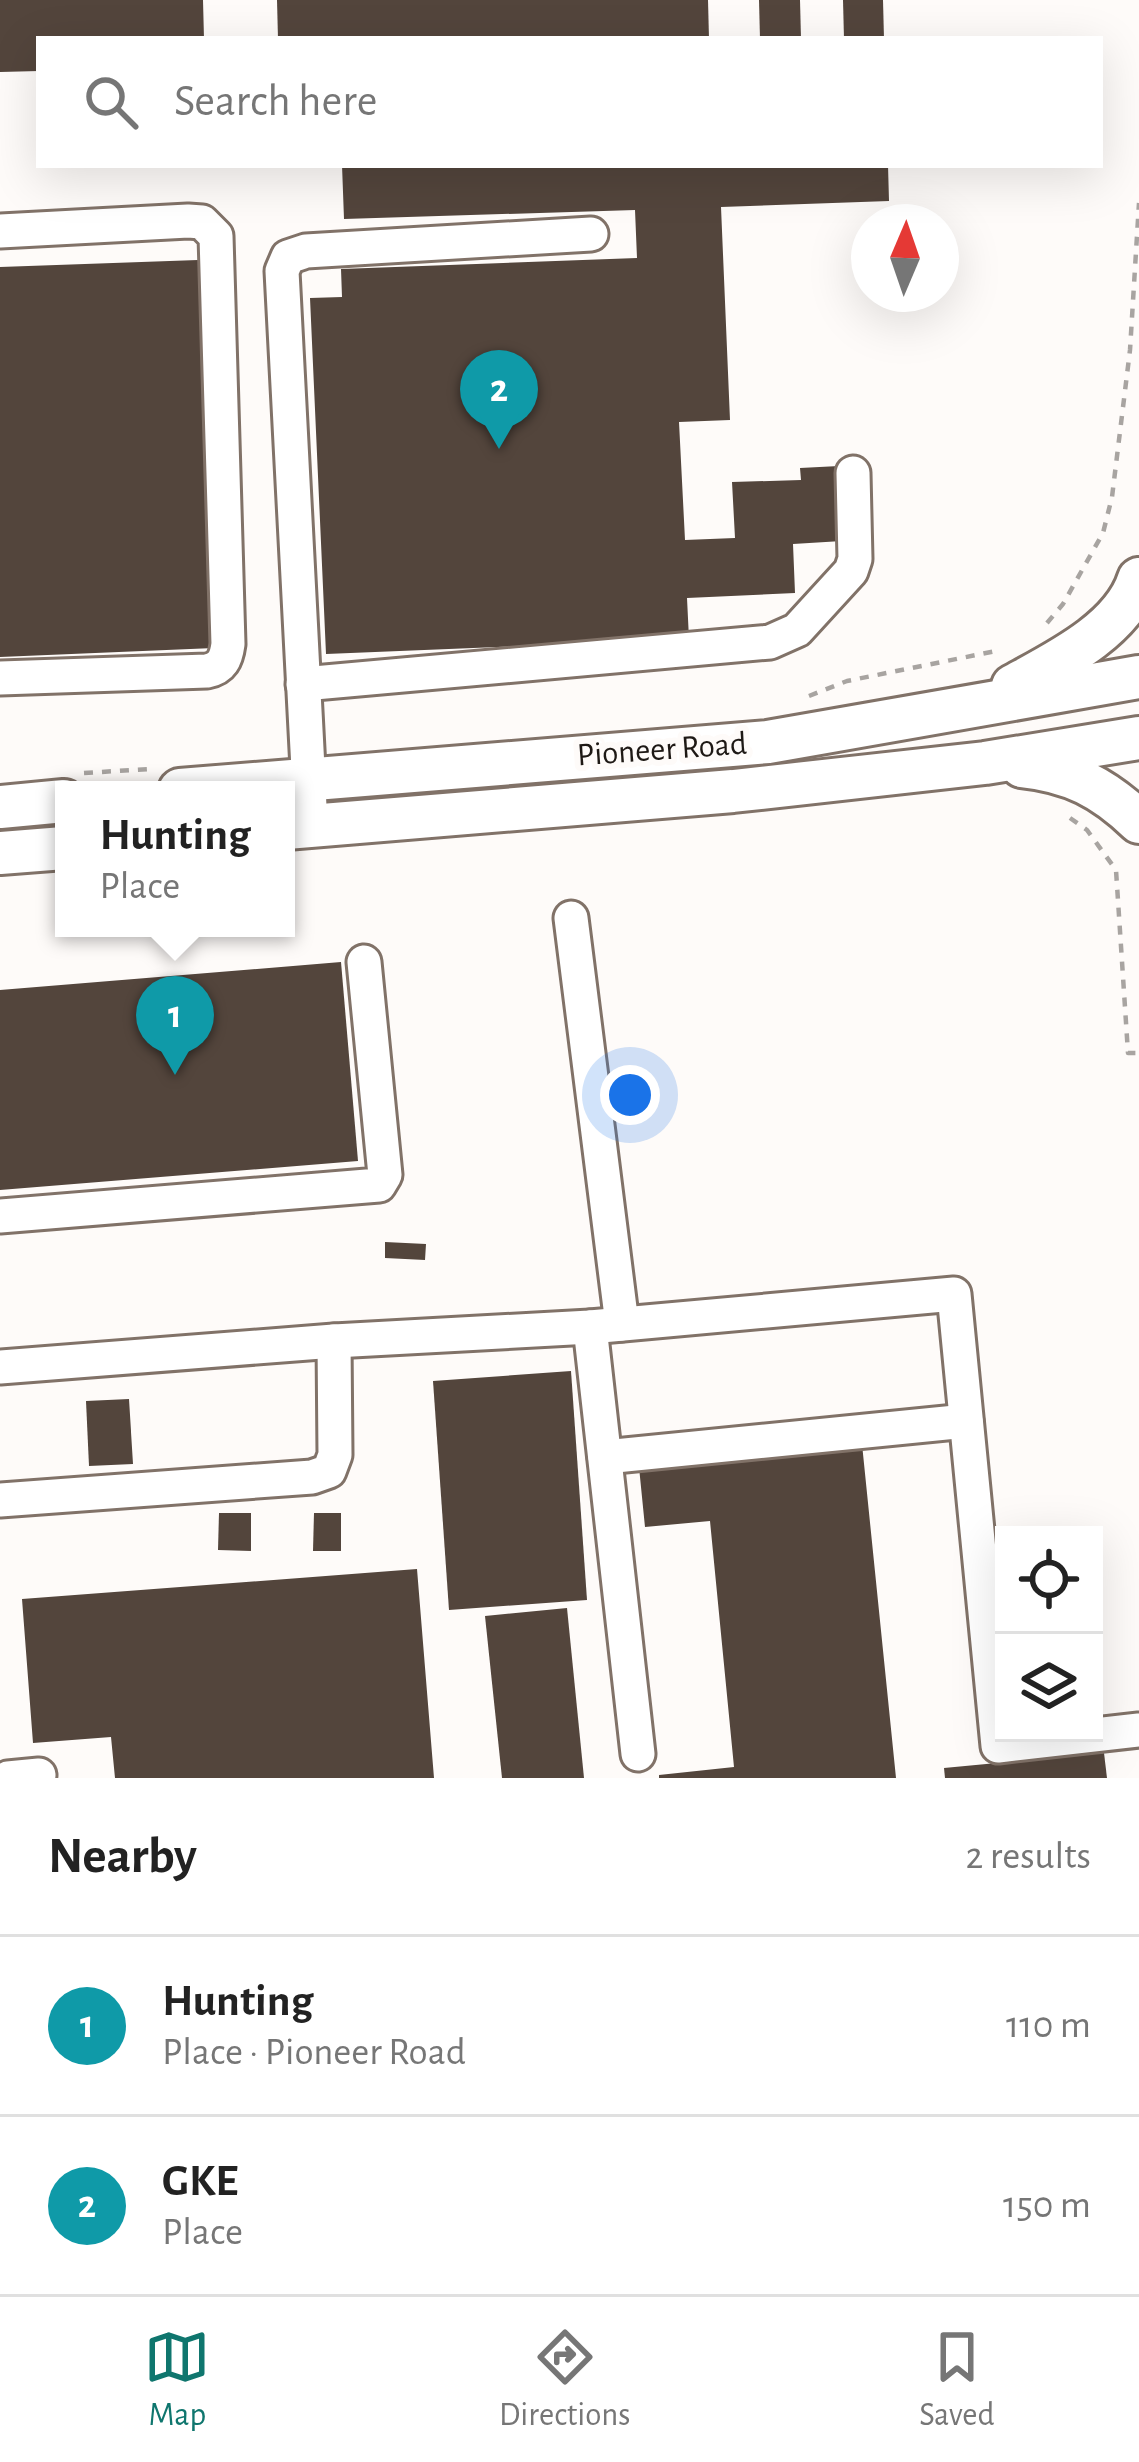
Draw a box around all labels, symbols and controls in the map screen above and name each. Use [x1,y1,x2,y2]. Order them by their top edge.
search box [36,36,1103,168]
icon: search [78,69,144,135]
text: Search here [174,79,377,124]
north arrow [851,204,959,312]
pin: 2 [460,350,538,449]
street label: Pioneer Road [576,728,748,772]
popup [55,781,295,937]
text: Hunting [99,813,251,858]
text: Place [99,867,180,906]
pin: 1 [136,976,214,1075]
your location [600,1065,660,1125]
map controls [995,1526,1103,1742]
button: locate [995,1526,1103,1634]
button: layers [995,1634,1103,1742]
text: Nearby [48,1831,197,1882]
text: 2 results [965,1837,1091,1876]
text: Hunting [162,1979,313,2024]
text: 1 [80,2006,94,2045]
text: 110 m [1006,2006,1091,2045]
text: Place · Pioneer Road [162,2033,466,2072]
text: GKE [162,2159,238,2204]
text: 2 [78,2186,96,2225]
text: 150 m [1003,2186,1091,2225]
text: Place [162,2213,243,2252]
tab: Map [144,2324,210,2436]
tab: Directions [499,2324,630,2436]
tab: Saved [919,2324,995,2436]

